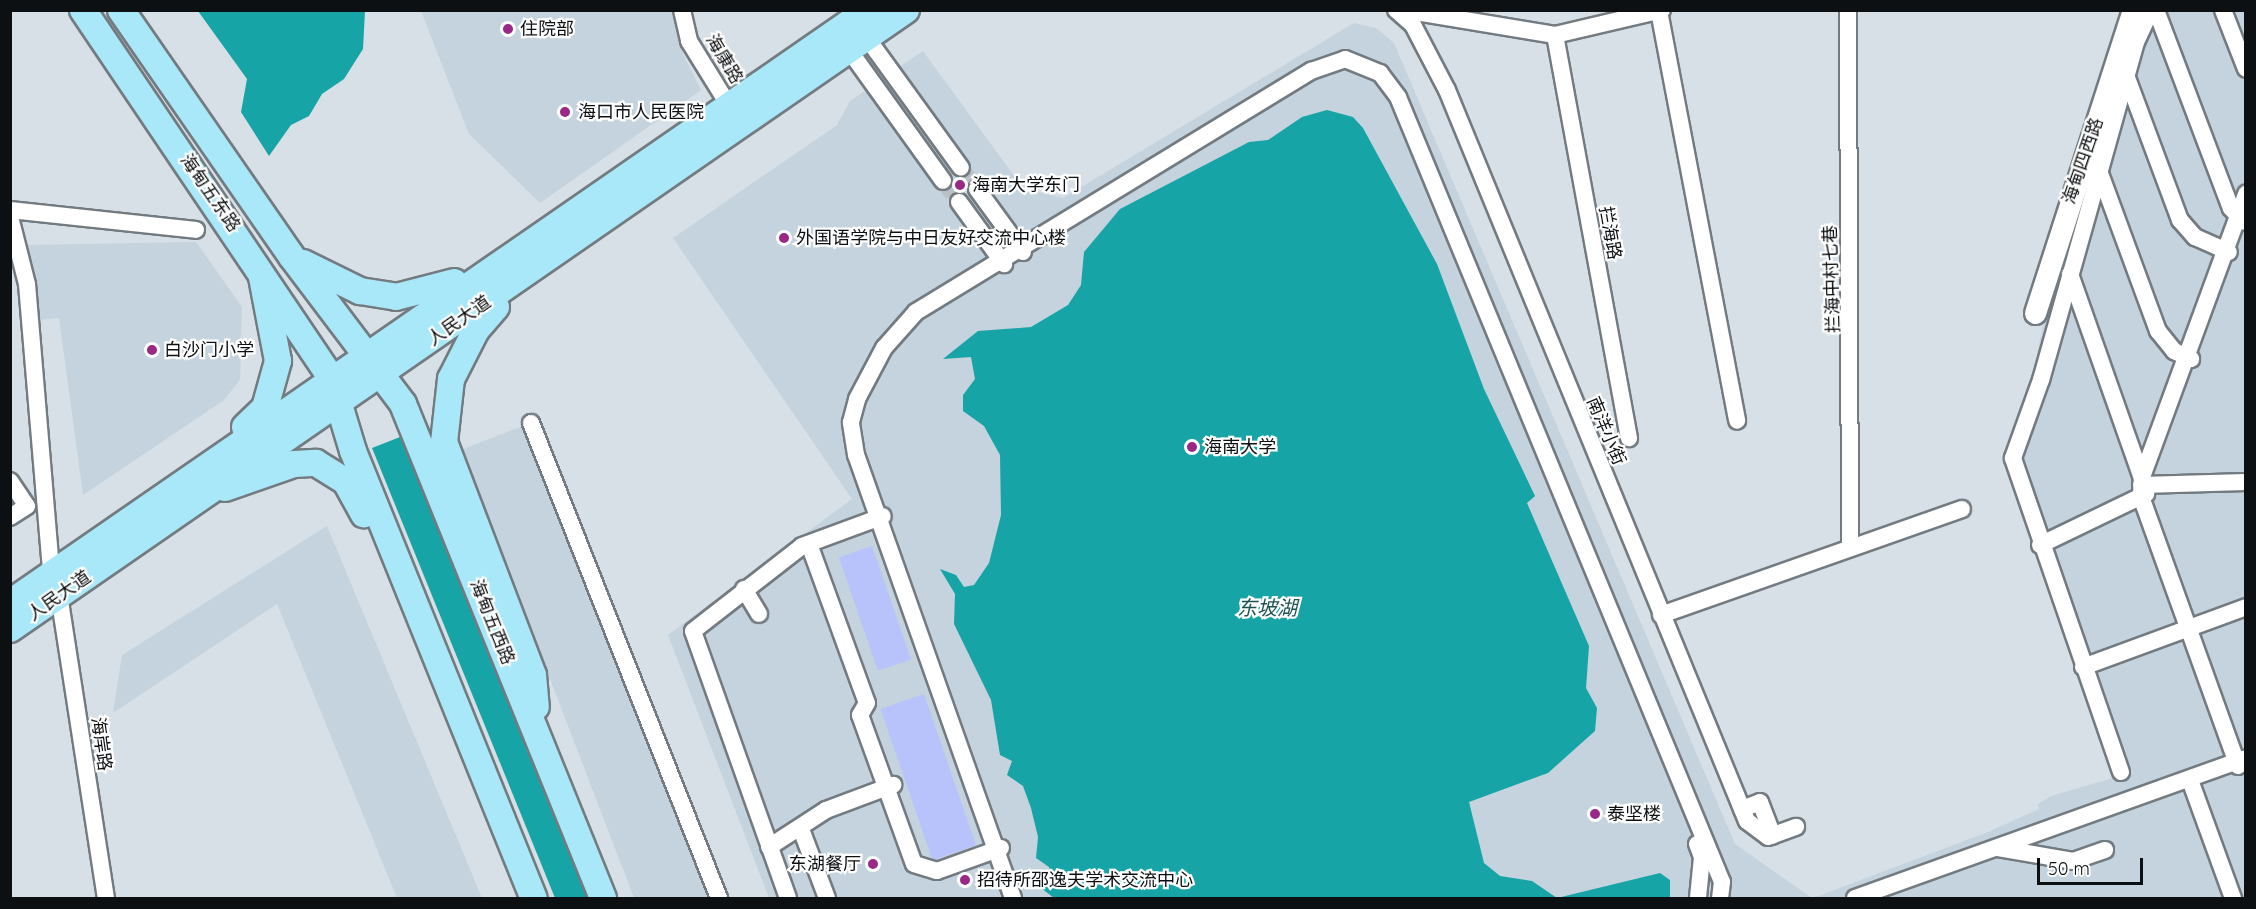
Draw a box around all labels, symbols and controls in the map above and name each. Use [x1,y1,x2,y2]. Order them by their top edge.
place label: 住院部 [520,18,574,40]
marker: 住院部 [501,22,515,36]
street label: 海康路 [701,30,747,88]
place label: 海口市人民医院 [578,101,704,123]
marker: 海口市人民医院 [556,103,574,121]
street label: 海甸四西路 [2058,115,2108,207]
street label: 海甸五东路 [175,150,245,236]
place label: 海南大学东门 [972,174,1080,196]
marker: 海南大学东门 [953,178,967,192]
street label: 拦海路 [1595,205,1625,261]
street label: 拦海中村七巷 [1819,225,1845,333]
place label: 外国语学院与中日友好交流中心楼 [796,227,1066,249]
marker: 外国语学院与中日友好交流中心楼 [777,231,791,245]
street label: 人民大道 [423,292,495,350]
place label: 白沙门小学 [164,339,254,361]
marker: 白沙门小学 [145,343,159,357]
street label: 南洋小街 [1582,394,1630,468]
place label: 海南大学 [1204,436,1276,458]
marker: 海南大学 [1185,440,1199,454]
street label: 人民大道 [23,567,95,625]
street label: 海甸五西路 [465,576,519,668]
water label: 东坡湖 [1237,595,1297,619]
street label: 海岸路 [87,716,115,772]
place label: 泰坚楼 [1607,803,1661,825]
marker: 泰坚楼 [1588,807,1602,821]
scale bar [2040,846,2146,884]
place label: 东湖餐厅 [789,853,861,875]
marker: 东湖餐厅 [866,857,880,871]
text: 50 m [2048,857,2090,880]
place label: 招待所邵逸夫学术交流中心 [977,869,1193,891]
marker: 招待所邵逸夫学术交流中心 [958,873,972,887]

